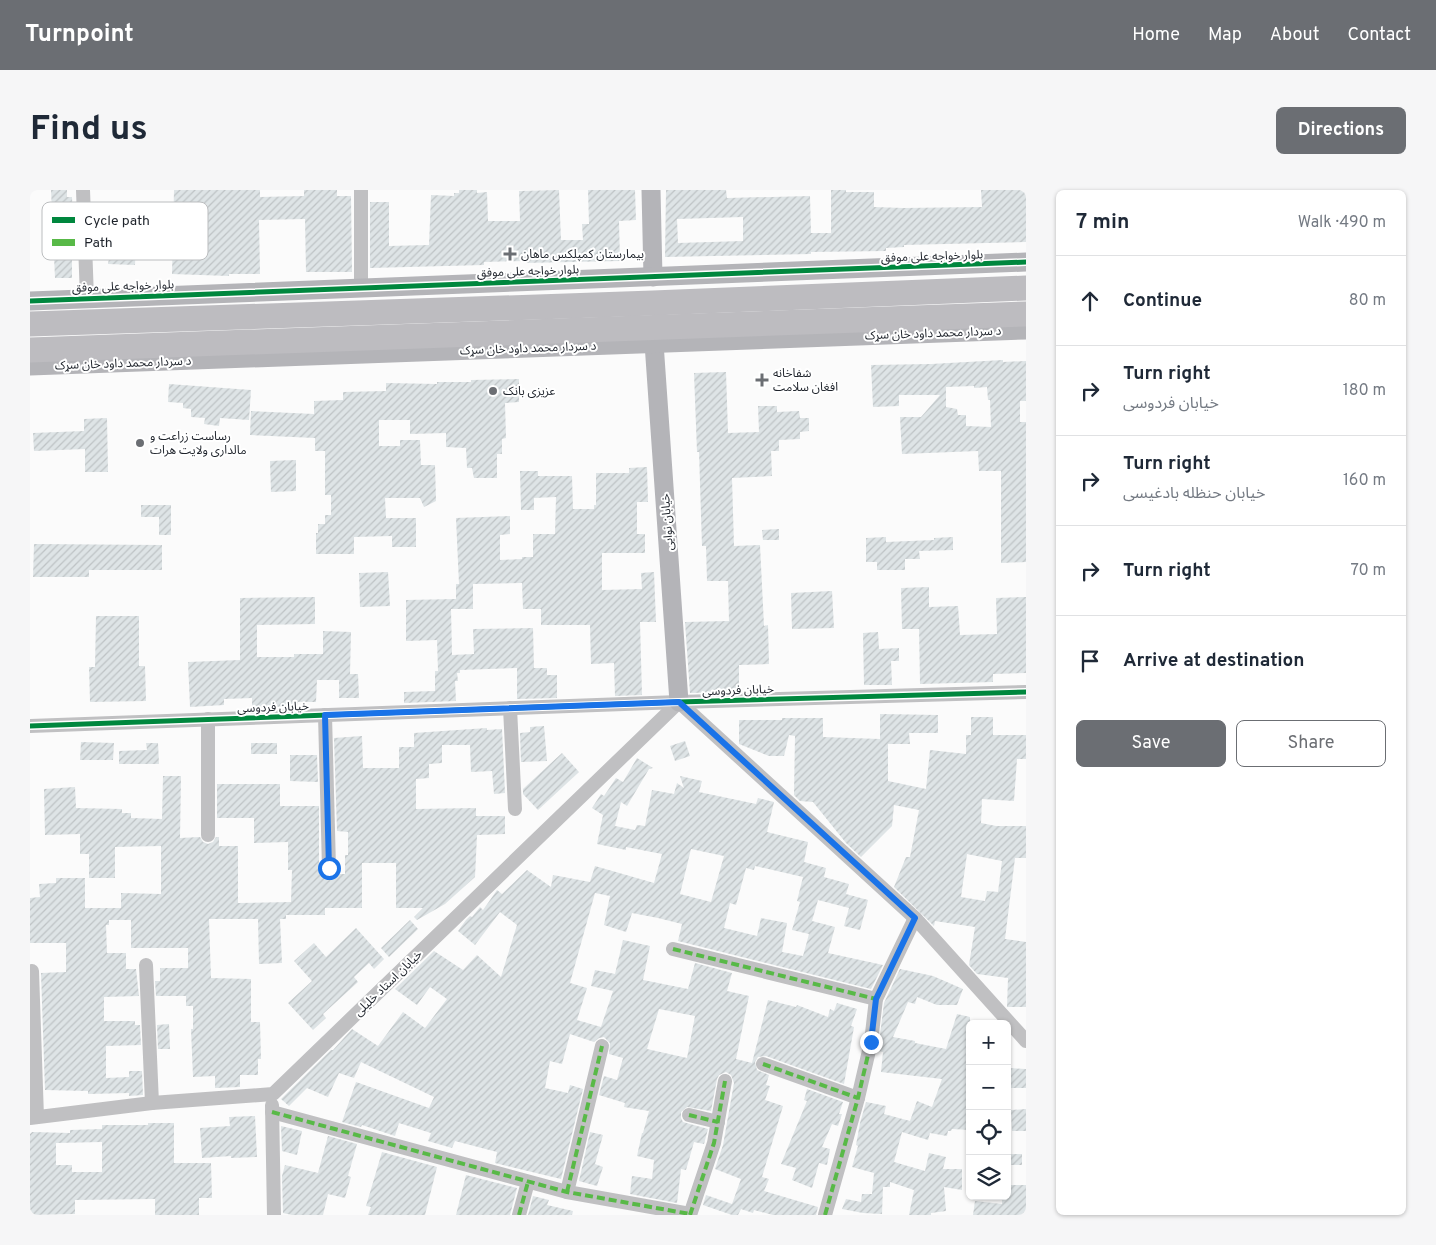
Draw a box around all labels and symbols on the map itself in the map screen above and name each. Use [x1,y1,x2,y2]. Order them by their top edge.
legend [42,202,208,260]
text: Cycle path [84,213,150,230]
text: Path [84,235,113,252]
marker: بیمارستان کمپلکس ماهان [503,247,517,261]
place label: بیمارستان کمپلکس ماهان [521,247,644,263]
street label: بلوار خواجه علی موفق [881,247,983,267]
street label: بلوار خواجه علی موفق [477,262,579,282]
street label: بلوار خواجه علی موفق [72,277,174,297]
street label: د سردار محمد داود خان سړک [865,324,1002,344]
street label: د سردار محمد داود خان سړک [460,339,597,359]
street label: د سردار محمد داود خان سړک [55,354,192,374]
place label: شفاخانه افغان سلامت [773,366,838,396]
marker: شفاخانه افغان سلامت [755,373,769,387]
place label: عزیزی بانک [503,384,555,400]
marker: عزیزی بانک [487,385,499,397]
place label: رساست زراعت و مالداری ولایت هرات [150,429,246,459]
marker: رساست زراعت و مالداری ولایت هرات [134,437,146,449]
street label: خیابان نوایی [658,493,678,551]
street label: خیابان فردوسی [702,682,774,700]
street label: خیابان فردوسی [237,699,309,717]
route start [318,857,341,880]
street label: خیابان استاد خلیلی [351,947,426,1020]
route end [860,1031,883,1054]

